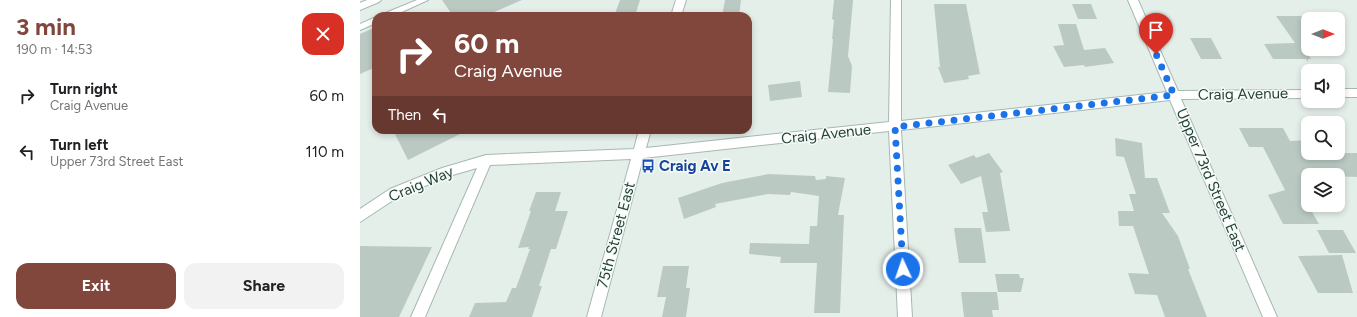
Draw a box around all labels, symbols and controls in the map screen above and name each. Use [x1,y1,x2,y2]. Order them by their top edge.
text: 3 min [16,12,76,41]
north arrow [1301,12,1345,56]
map controls [1301,12,1345,212]
button: close [302,13,344,55]
pin [1139,13,1173,54]
icon: arrive [1145,19,1167,41]
text: 60 m [454,26,519,60]
icon: right [388,28,440,80]
text: 190 m · 14:53 [16,42,92,57]
text: Craig Avenue [454,60,562,82]
button: sound [1301,64,1345,108]
text: Turn right [50,80,118,98]
street label: Craig Avenue [1198,84,1288,104]
icon: right [16,85,38,107]
text: 60 m [309,87,344,105]
text: Craig Avenue [50,98,128,113]
icon: left [429,104,451,126]
text: Then [388,106,421,124]
street label: Upper 73rd Street East [1173,106,1249,255]
button: search [1301,116,1345,160]
street label: Craig Avenue [780,120,872,148]
text: Turn left [50,136,108,154]
icon: left [16,141,38,163]
text: 110 m [306,143,344,161]
text: Upper 73rd Street East [50,154,183,169]
place label: Craig Av E [659,157,731,175]
bus stop icon: Craig Av E [640,158,656,174]
street label: Craig Way [386,162,456,206]
button: layers [1301,168,1345,212]
street label: 75th Street East [593,180,639,290]
position arrow [882,248,924,290]
button: Exit [16,263,176,309]
button: Share [184,263,344,309]

